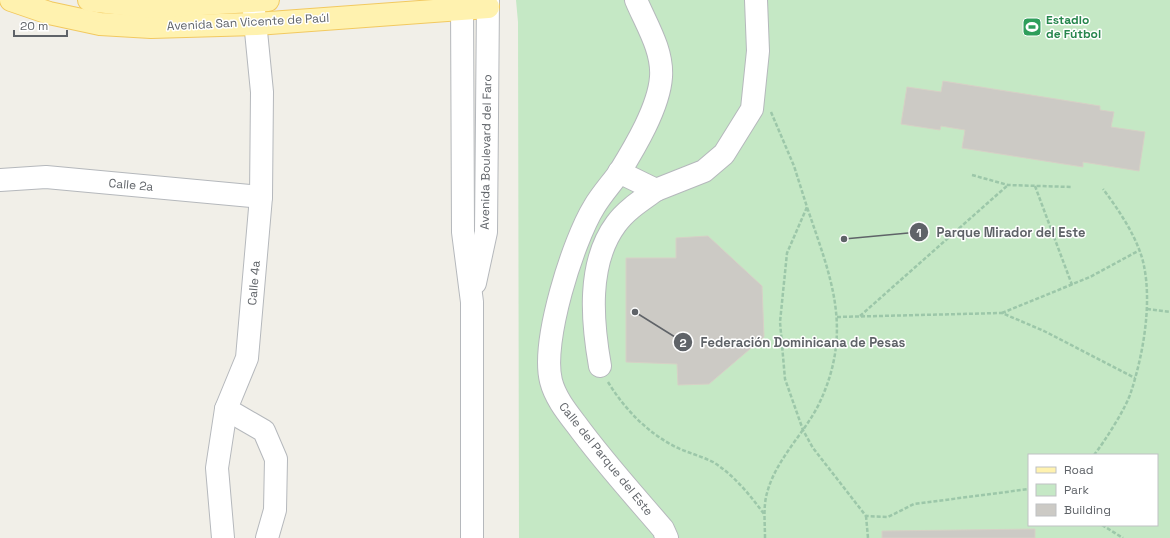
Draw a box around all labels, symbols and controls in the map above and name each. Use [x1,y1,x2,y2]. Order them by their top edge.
street label: Avenida San Vicente de Paúl [166,10,330,34]
scale bar [14,12,67,38]
place label: Estadio de Fútbol [1046,12,1101,42]
sports icon: Estadio de Fútbol [1021,16,1043,38]
text: 20 m [20,18,48,34]
street label: Avenida Boulevard del Faro [477,74,495,230]
street label: Calle 2a [108,175,154,195]
callout: Parque Mirador del Este [909,220,1093,245]
text: Parque Mirador del Este [937,224,1085,241]
text: 1 [916,225,922,241]
street label: Calle 4a [244,260,264,306]
callout: Federación Dominicana de Pesas [673,330,913,355]
text: Federación Dominicana de Pesas [701,334,906,351]
text: 2 [679,335,687,351]
street label: Calle del Parque del Este [555,399,657,519]
legend [1028,454,1158,526]
text: Road [1064,462,1093,478]
text: Park [1064,482,1089,498]
text: Building [1064,502,1111,518]

